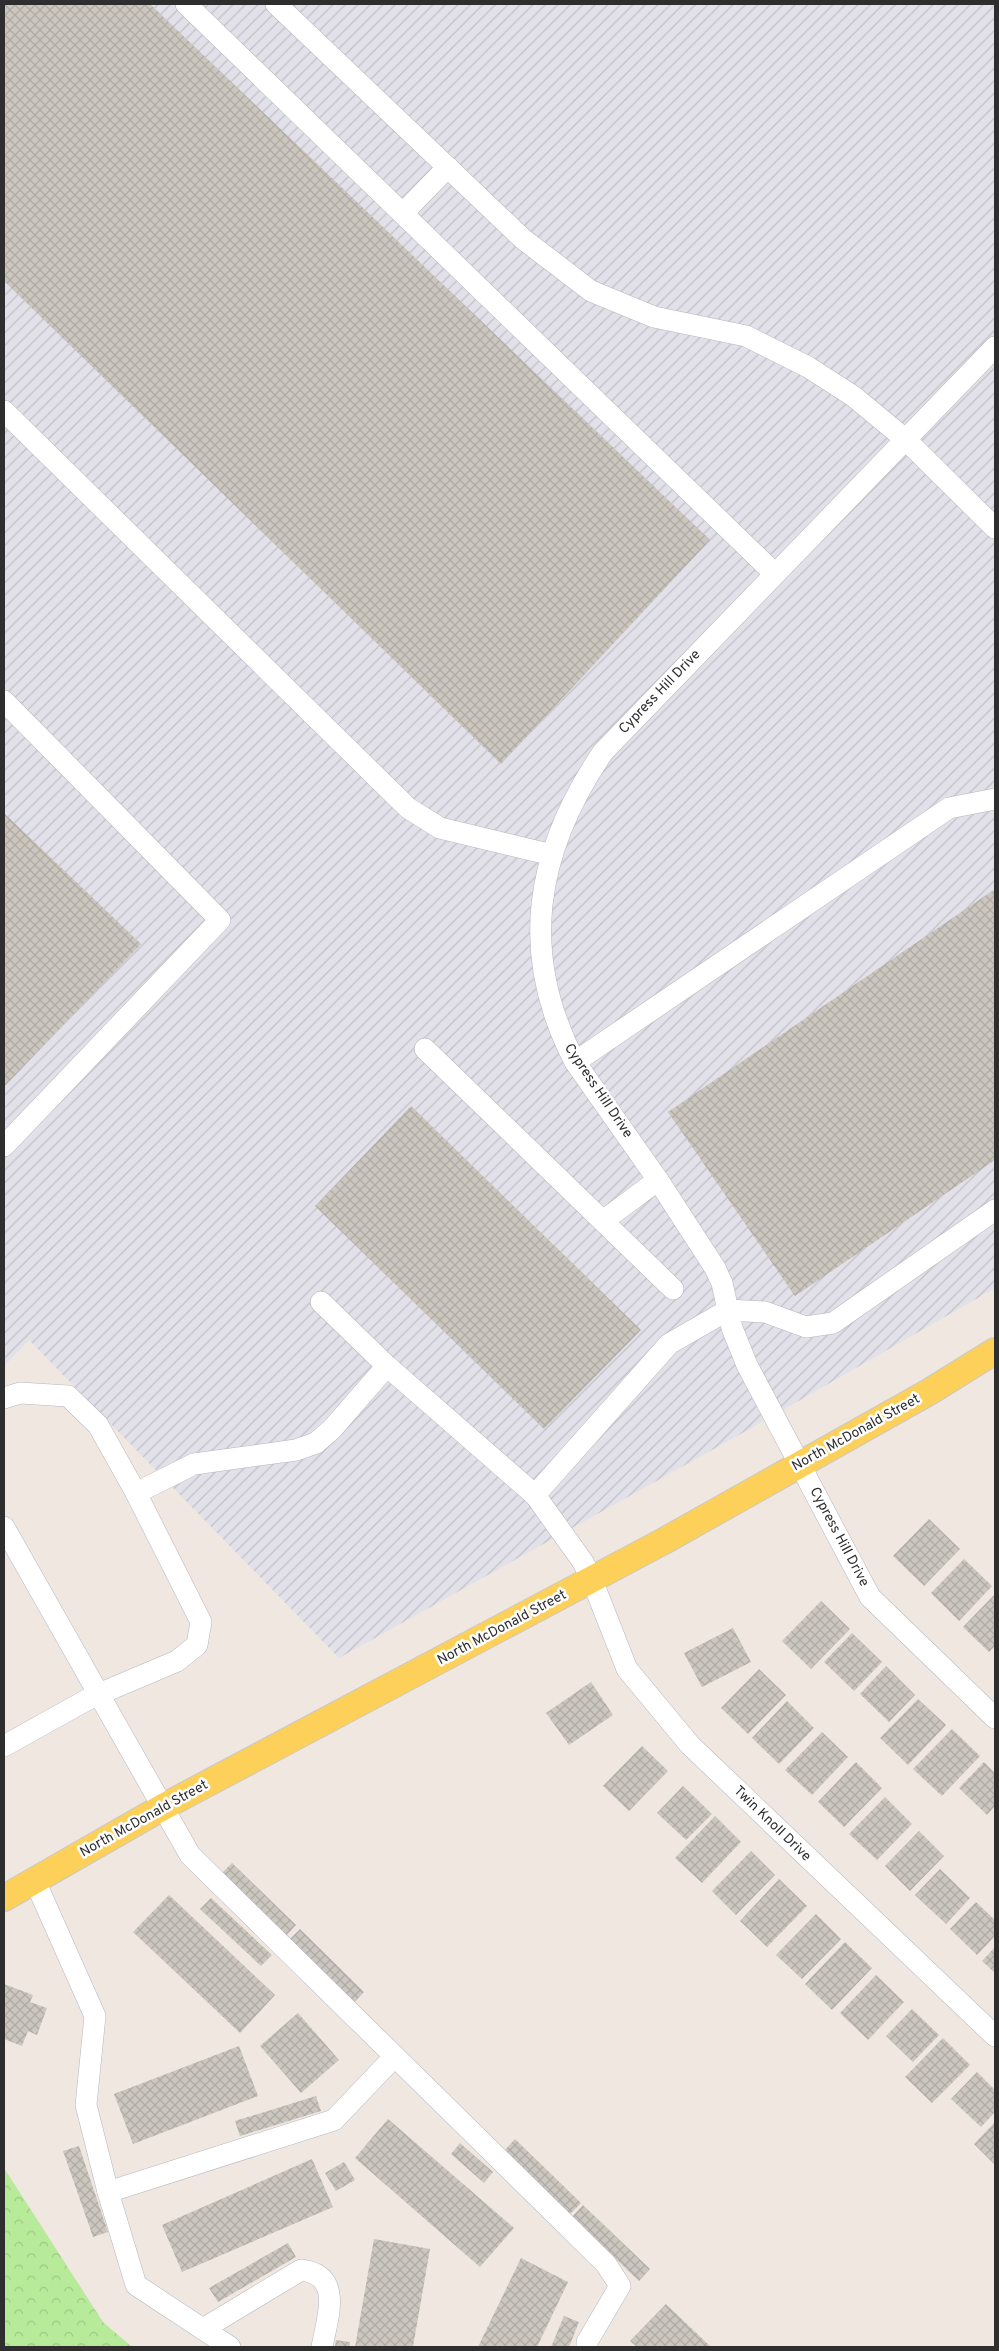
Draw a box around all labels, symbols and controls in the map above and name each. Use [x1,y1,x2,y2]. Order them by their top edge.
street label: Cypress Hill Drive [616,646,704,738]
street label: Cypress Hill Drive [560,1040,636,1142]
street label: North McDonald Street [789,1391,923,1475]
street label: Cypress Hill Drive [806,1484,872,1590]
street label: North McDonald Street [435,1587,569,1669]
street label: North McDonald Street [77,1777,211,1861]
street label: Twin Knoll Drive [730,1783,814,1865]

